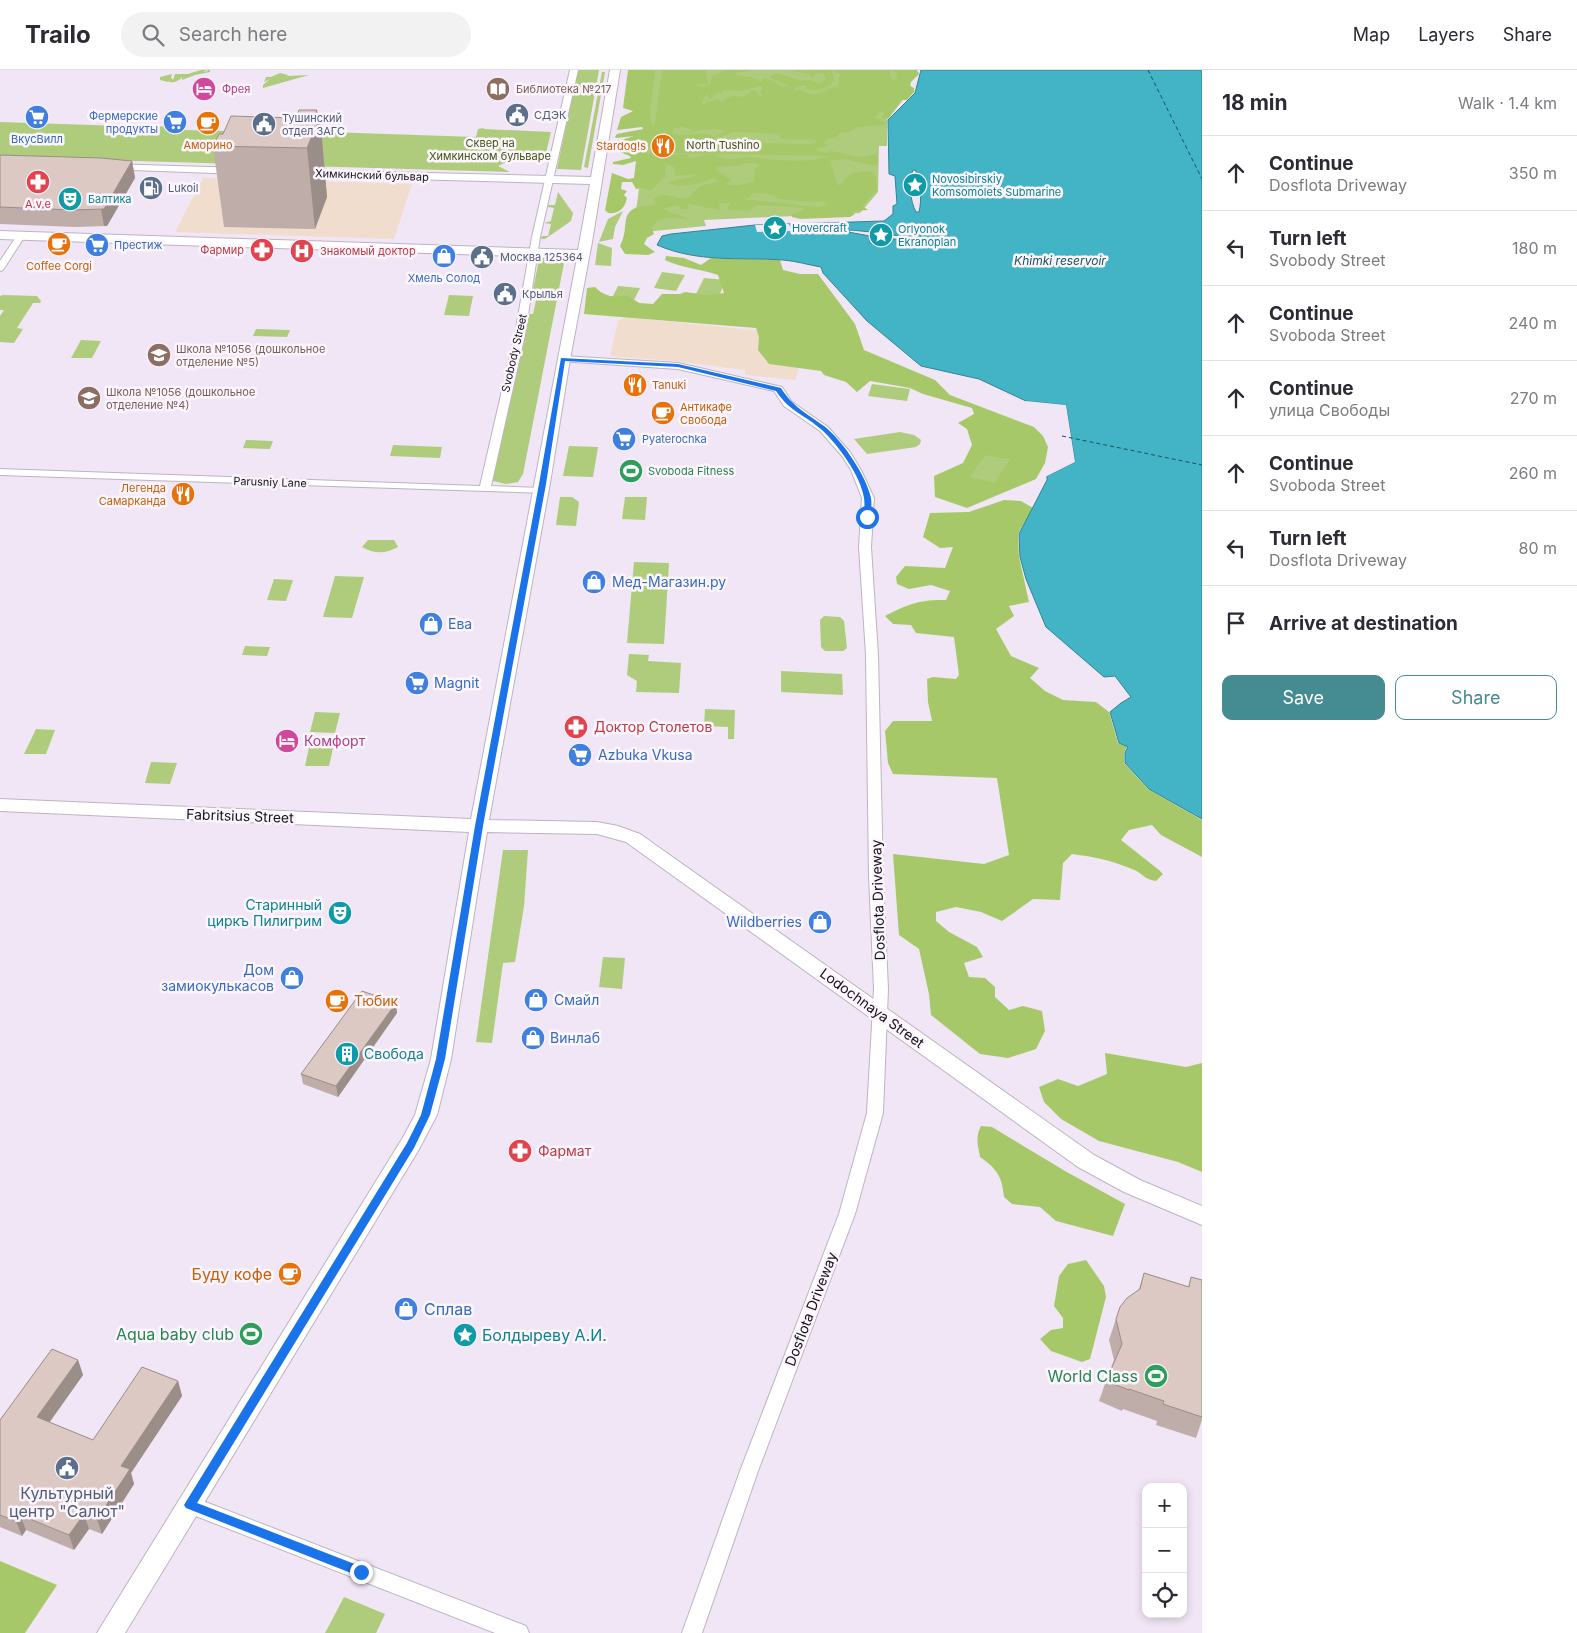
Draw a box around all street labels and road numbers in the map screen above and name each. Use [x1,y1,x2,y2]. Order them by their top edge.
street label: Химкинский бульвар [315,166,429,184]
street label: Svobody Street [498,312,530,394]
street label: Parusniy Lane [233,474,307,490]
street label: Fabritsius Street [186,805,294,826]
street label: Dosflota Driveway [867,839,888,961]
street label: Lodochnaya Street [817,964,928,1051]
street label: Dosflota Driveway [781,1249,840,1368]

